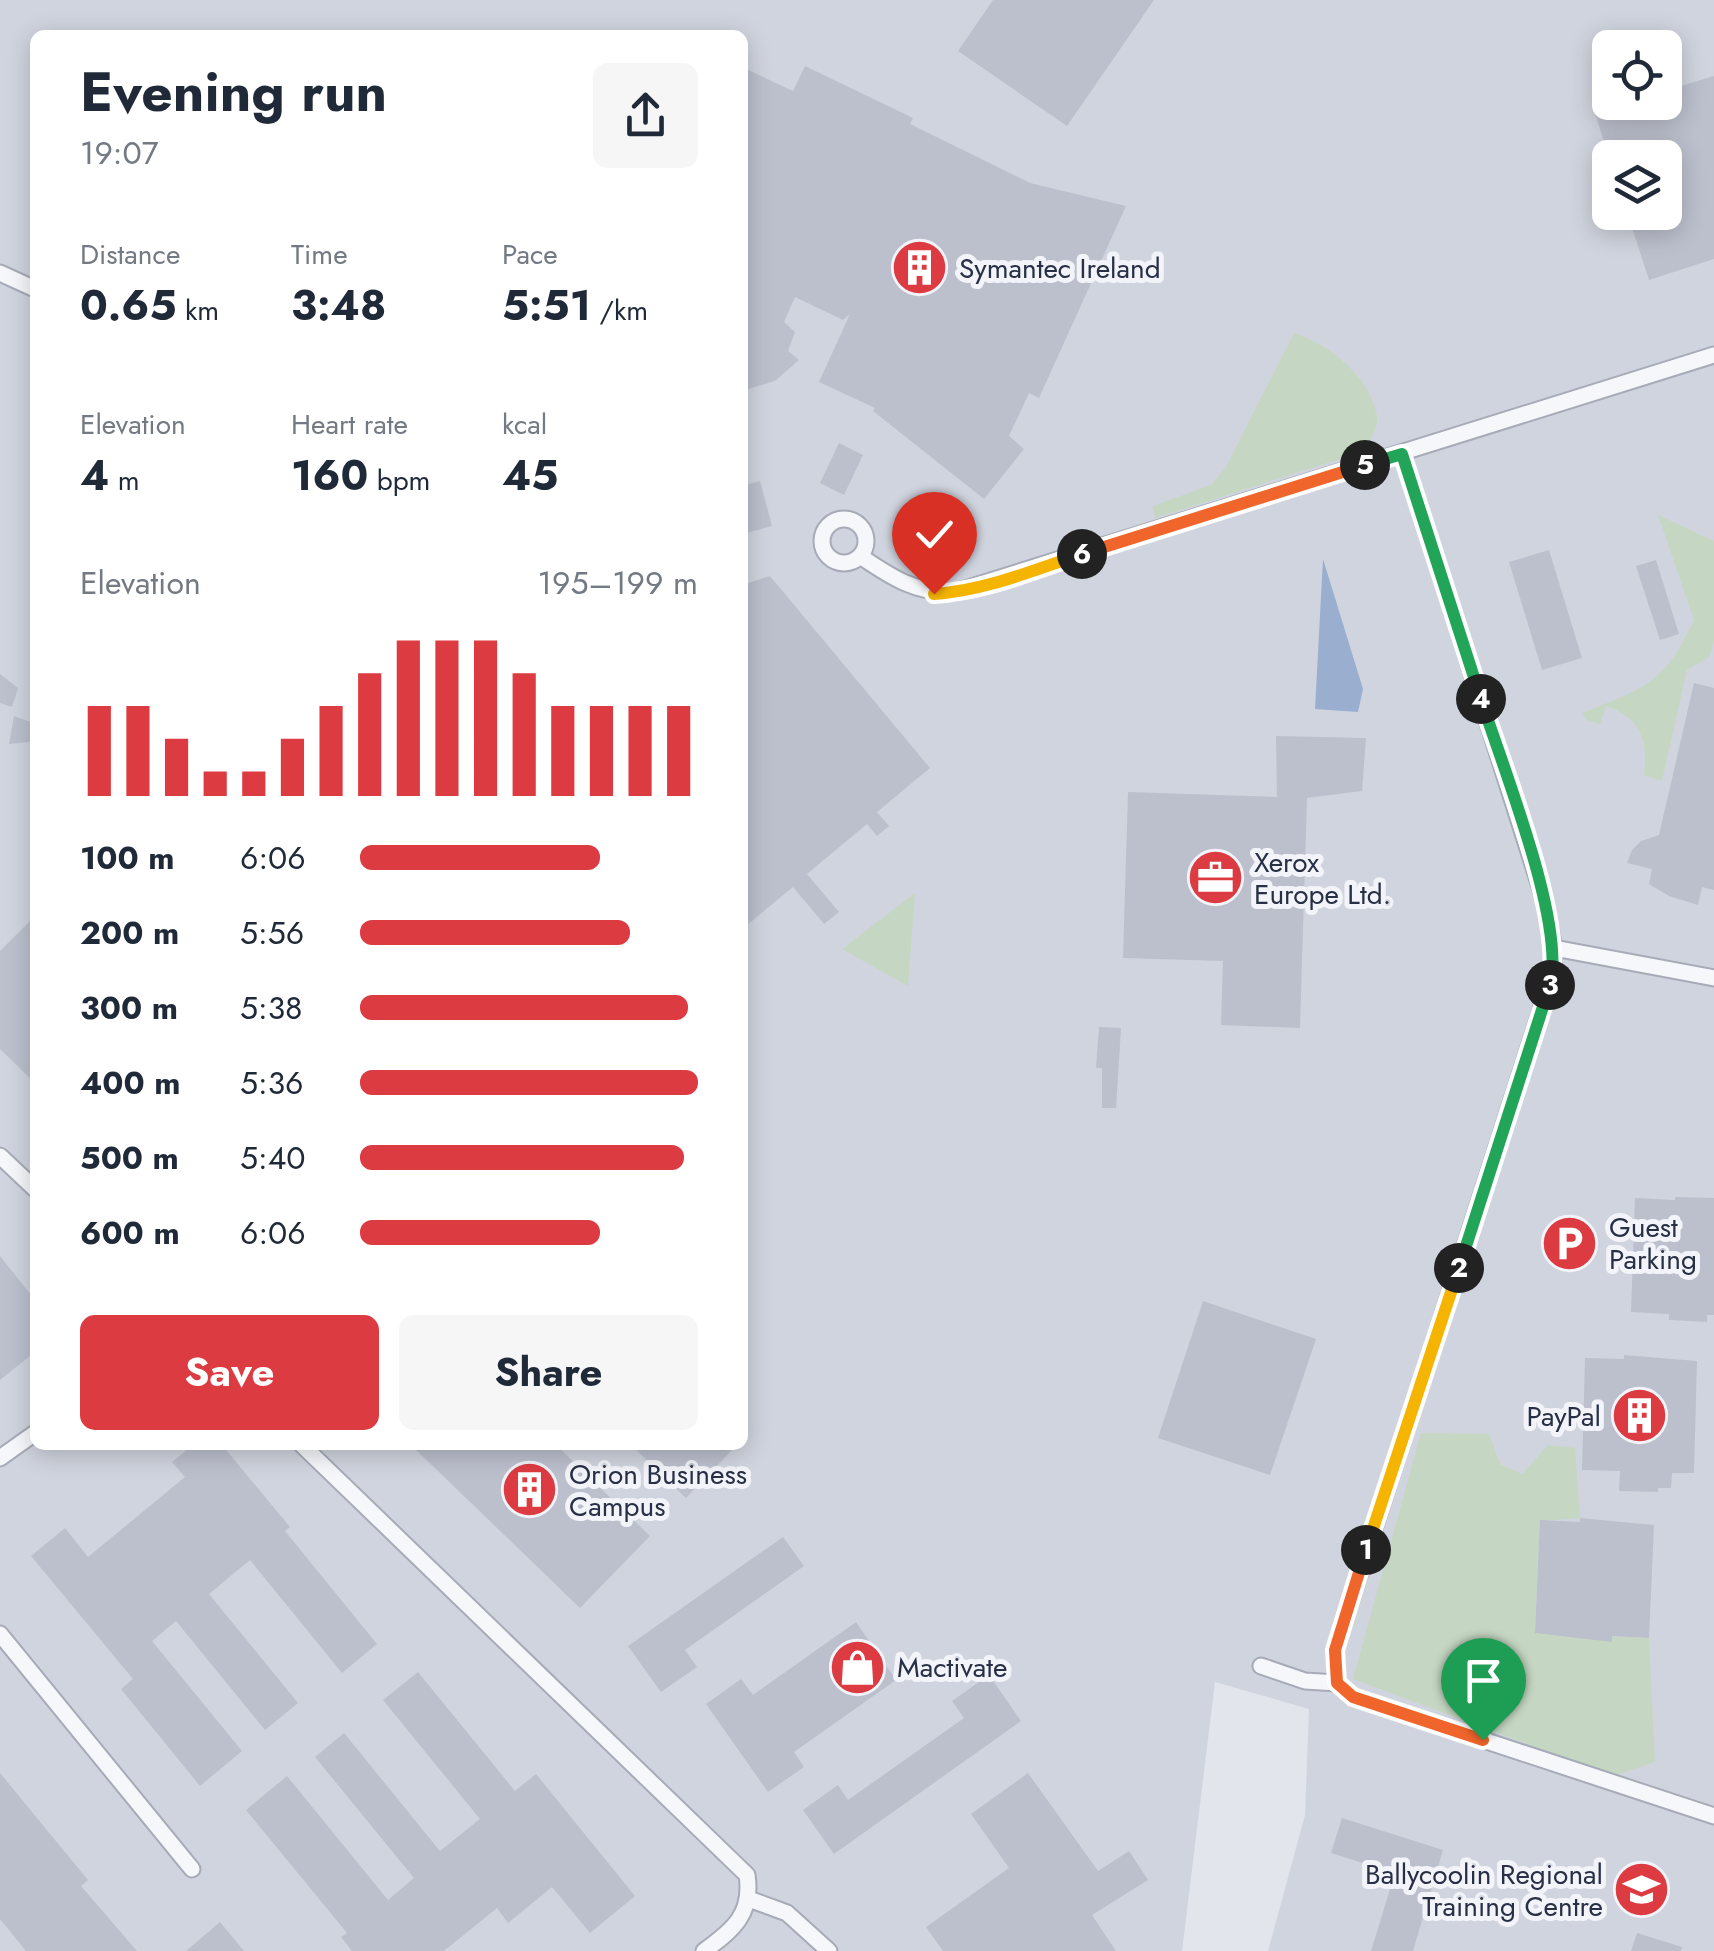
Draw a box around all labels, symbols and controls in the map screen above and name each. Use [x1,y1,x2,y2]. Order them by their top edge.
map controls [1592,30,1682,230]
button: locate [1592,30,1682,120]
text: Evening run [80,52,387,132]
button: share [593,63,698,168]
text: 19:07 [80,130,158,176]
button: layers [1592,140,1682,230]
text: Distance [80,234,180,275]
text: Time [291,234,348,275]
text: Pace [502,234,558,275]
building icon: Symantec Ireland [890,238,950,298]
place label: Symantec Ireland [959,248,1161,289]
text: 0.65 [80,275,177,336]
text: 3:48 [291,275,386,336]
text: 5:51 [502,275,591,336]
text: km [177,290,219,331]
text: /km [591,290,648,331]
text: Elevation [80,404,186,445]
text: Heart rate [291,404,408,445]
text: kcal [502,404,547,445]
pin: 5 [1340,440,1390,490]
text: 5 [1356,444,1374,485]
text: 4 [80,445,109,506]
text: 160 [291,445,368,506]
text: 45 [502,445,558,506]
text: m [109,460,140,501]
text: bpm [368,460,430,501]
pin [892,492,977,595]
icon: check [907,507,962,562]
pin: 6 [1057,529,1107,579]
text: 6 [1073,533,1091,574]
text: Elevation [80,560,201,606]
text: 195–199 m [538,560,698,606]
pin: 4 [1456,674,1506,724]
text: 4 [1471,678,1491,719]
text: 100 m [80,835,175,881]
text: 6:06 [240,835,306,881]
place label: Xerox Europe Ltd. [1254,842,1391,915]
office icon: Xerox Europe Ltd. [1185,848,1245,908]
text: 200 m [80,910,179,956]
text: 5:56 [240,910,304,956]
pin: 3 [1525,960,1575,1010]
text: 3 [1541,964,1559,1005]
text: 300 m [80,985,178,1031]
text: 5:38 [240,985,303,1031]
text: 400 m [80,1060,181,1106]
text: 5:36 [240,1060,304,1106]
text: 500 m [80,1135,179,1181]
text: 5:40 [240,1135,306,1181]
place label: Guest Parking [1609,1207,1697,1280]
text: 600 m [80,1210,180,1256]
text: 6:06 [240,1210,306,1256]
parking icon: Guest Parking [1540,1213,1600,1273]
pin: 2 [1434,1243,1484,1293]
text: 2 [1450,1247,1468,1288]
button: Save [80,1315,379,1430]
button: Share [399,1315,698,1430]
building icon: PayPal [1610,1386,1670,1446]
place label: PayPal [1526,1396,1601,1437]
place label: Orion Business Campus [569,1454,747,1527]
building icon: Orion Business Campus [500,1460,560,1520]
pin: 1 [1341,1525,1391,1575]
text: 1 [1359,1529,1373,1570]
shop icon: Mactivate [828,1637,888,1697]
pin [1441,1638,1526,1741]
place label: Mactivate [897,1647,1007,1688]
icon: arrive [1456,1653,1511,1708]
place label: Ballycoolin Regional Training Centre [1365,1854,1603,1927]
school or university icon: Ballycoolin Regional Training Centre [1612,1860,1672,1920]

